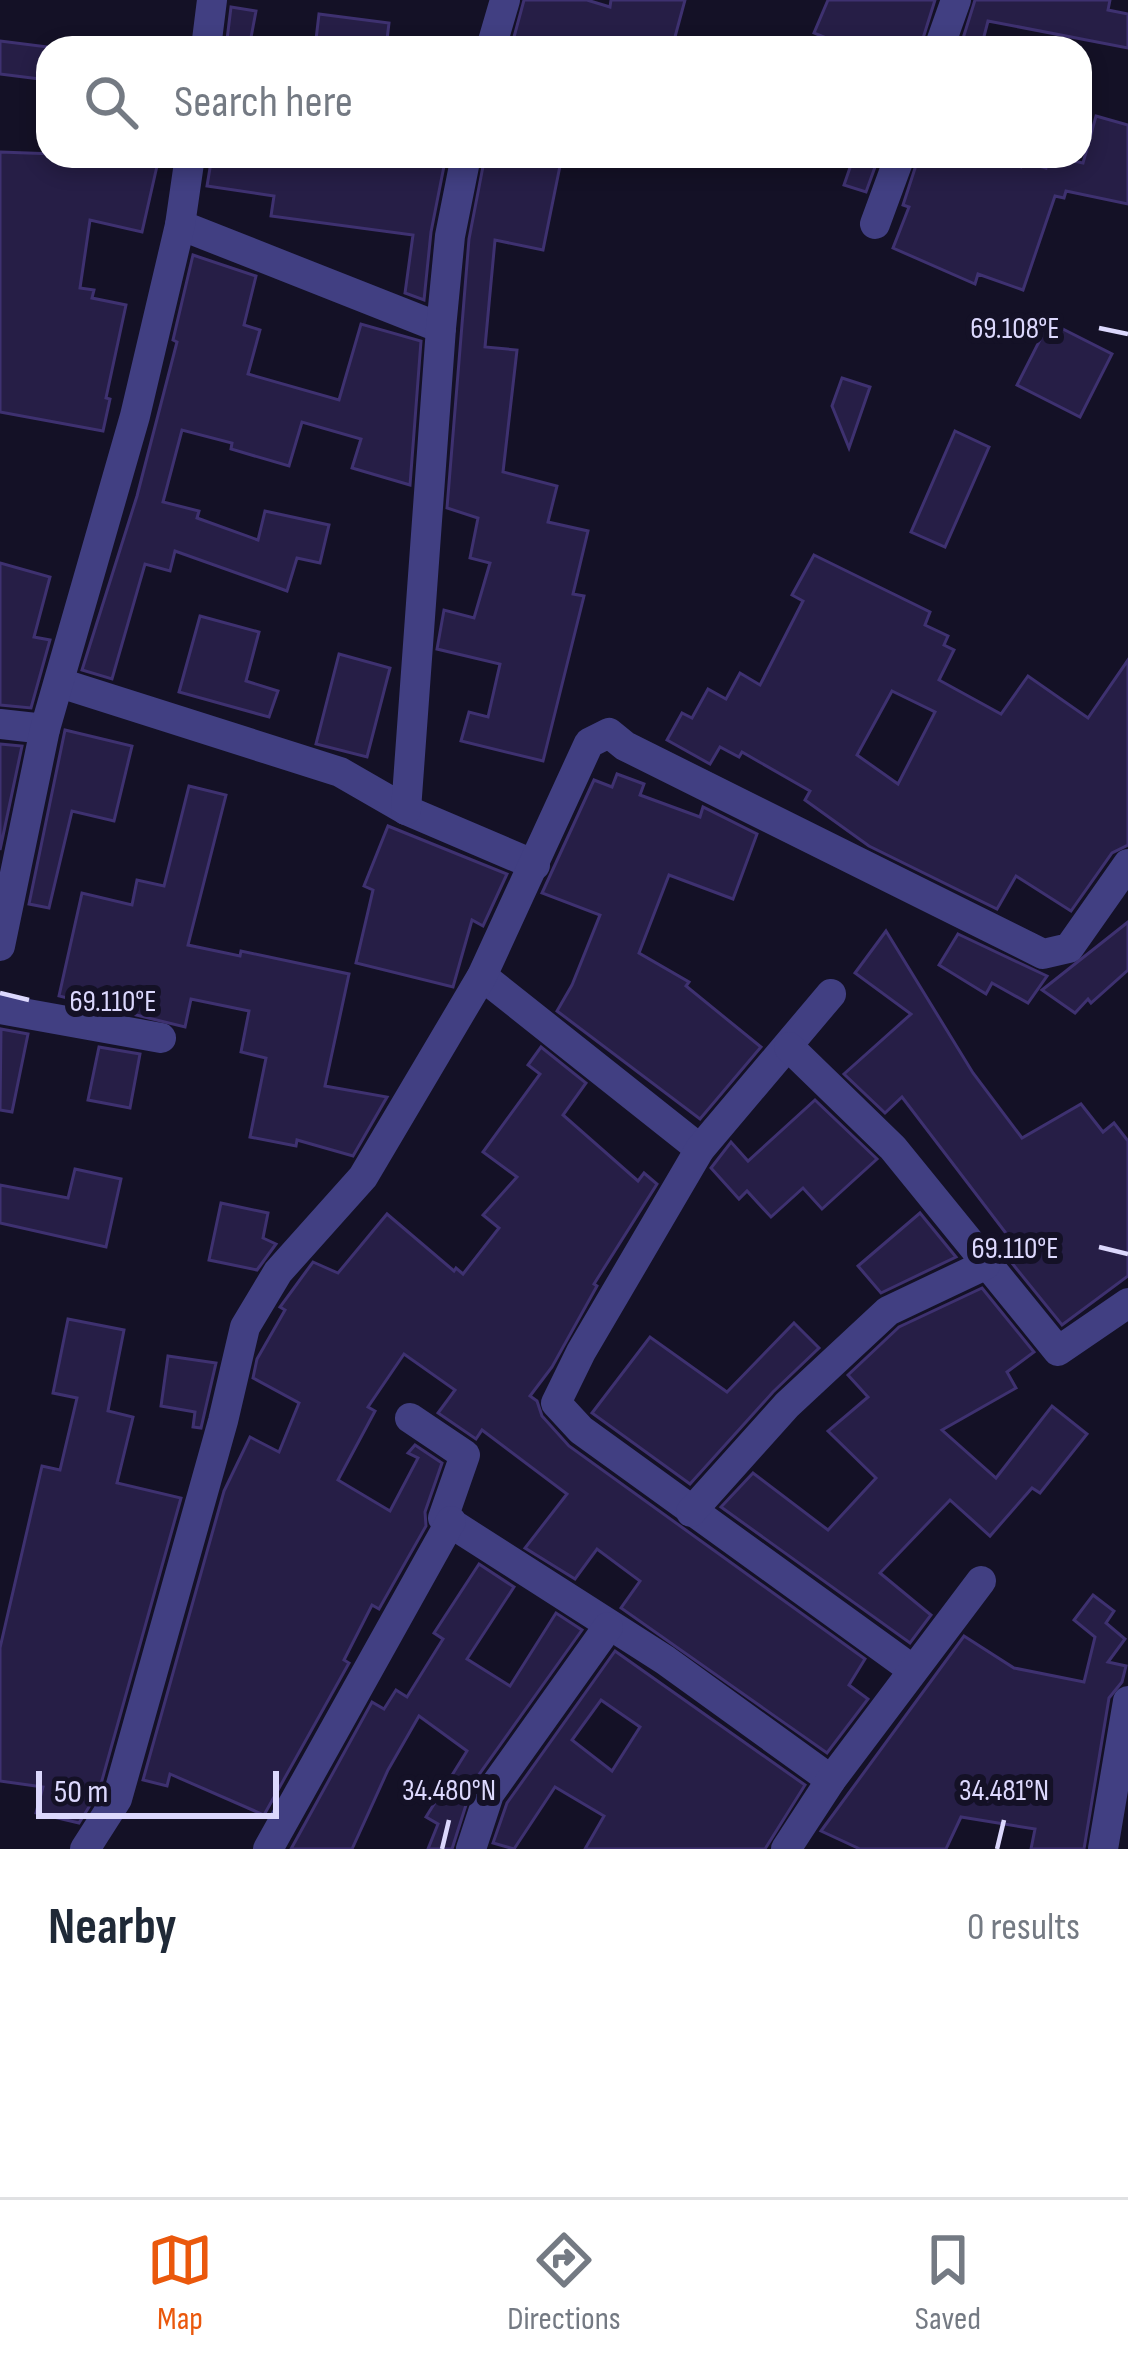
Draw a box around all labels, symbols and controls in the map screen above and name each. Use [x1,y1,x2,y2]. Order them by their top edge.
search box [36,36,1092,168]
icon: search [78,69,144,135]
text: Search here [174,75,353,130]
text: 69.108°E [970,311,1060,347]
text: 69.110°E [69,984,157,1020]
text: 69.110°E [971,1231,1059,1267]
scale bar [36,1765,279,1818]
text: 50 m [54,1772,108,1812]
text: 34.480°N [402,1773,496,1809]
text: 34.481°N [959,1773,1049,1809]
text: Nearby [48,1897,177,1958]
text: 0 results [967,1904,1080,1951]
tab: Map [147,2227,213,2339]
tab: Directions [507,2227,621,2339]
tab: Saved [915,2227,981,2339]

